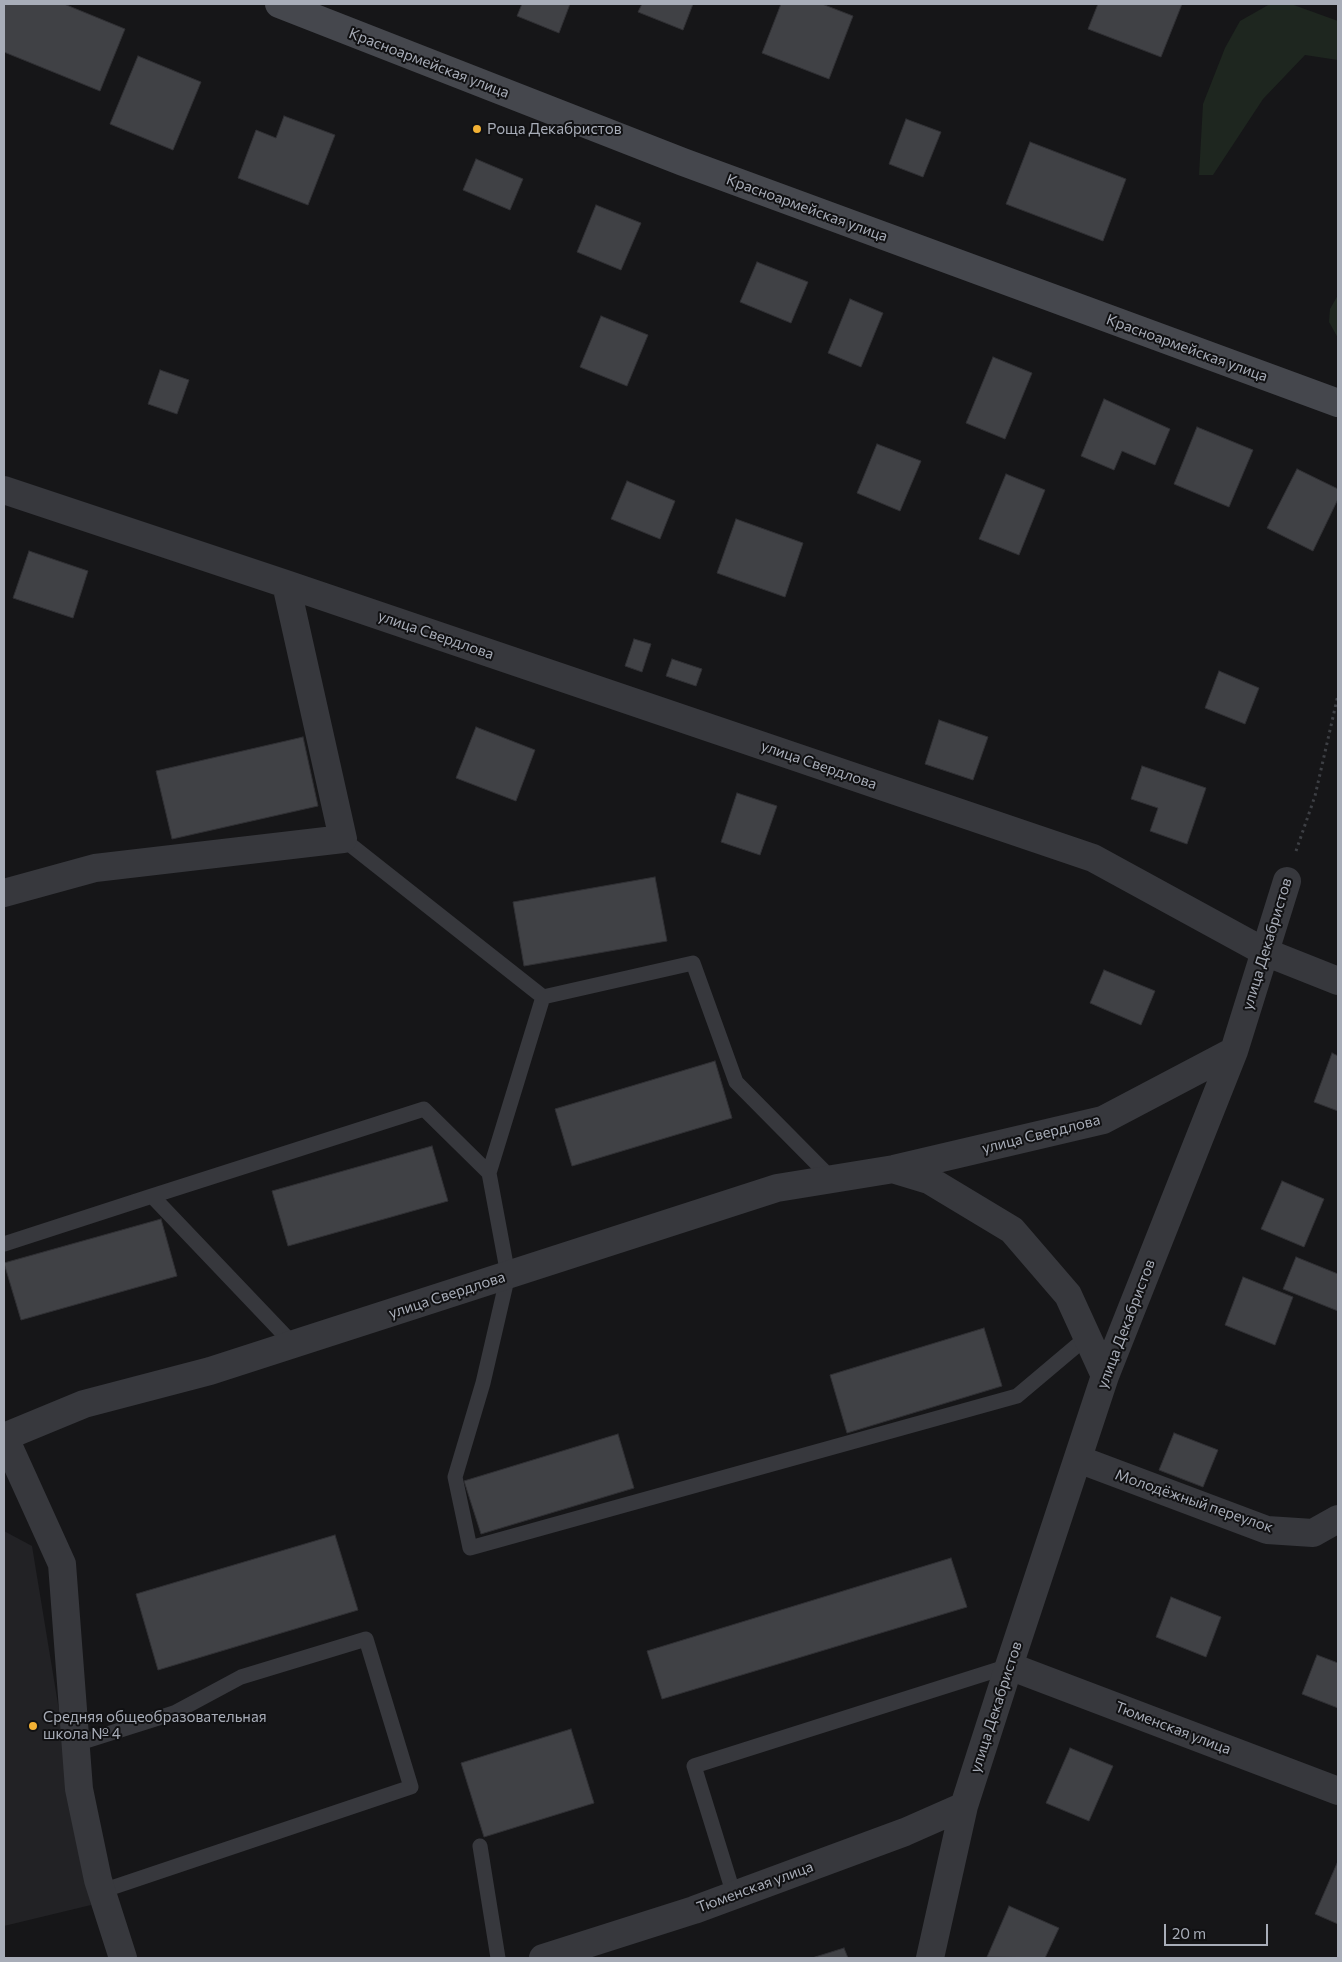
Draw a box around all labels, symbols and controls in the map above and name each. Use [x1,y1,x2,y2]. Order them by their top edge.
street label: Красноармейская улица [346,24,512,102]
place label: Роща Декабристов [487,120,622,138]
marker: Роща Декабристов [471,123,483,135]
street label: Красноармейская улица [724,170,890,246]
street label: Красноармейская улица [1104,310,1270,386]
street label: улица Свердлова [376,607,496,663]
street label: улица Свердлова [759,737,879,793]
street label: улица Декабристов [1238,876,1296,1012]
street label: улица Свердлова [980,1111,1102,1157]
street label: улица Декабристов [1093,1257,1159,1391]
street label: улица Свердлова [387,1268,507,1322]
street label: Молодёжный переулок [1113,1465,1275,1537]
street label: улица Декабристов [966,1639,1026,1775]
street label: Тюменская улица [1112,1698,1234,1758]
place label: Средняя общеобразовательная школа № 4 [43,1708,267,1743]
marker: Средняя общеобразовательная школа № 4 [27,1720,39,1732]
street label: Тюменская улица [694,1858,816,1916]
scale bar [1167,1914,1271,1946]
text: 20 m [1172,1924,1206,1942]

